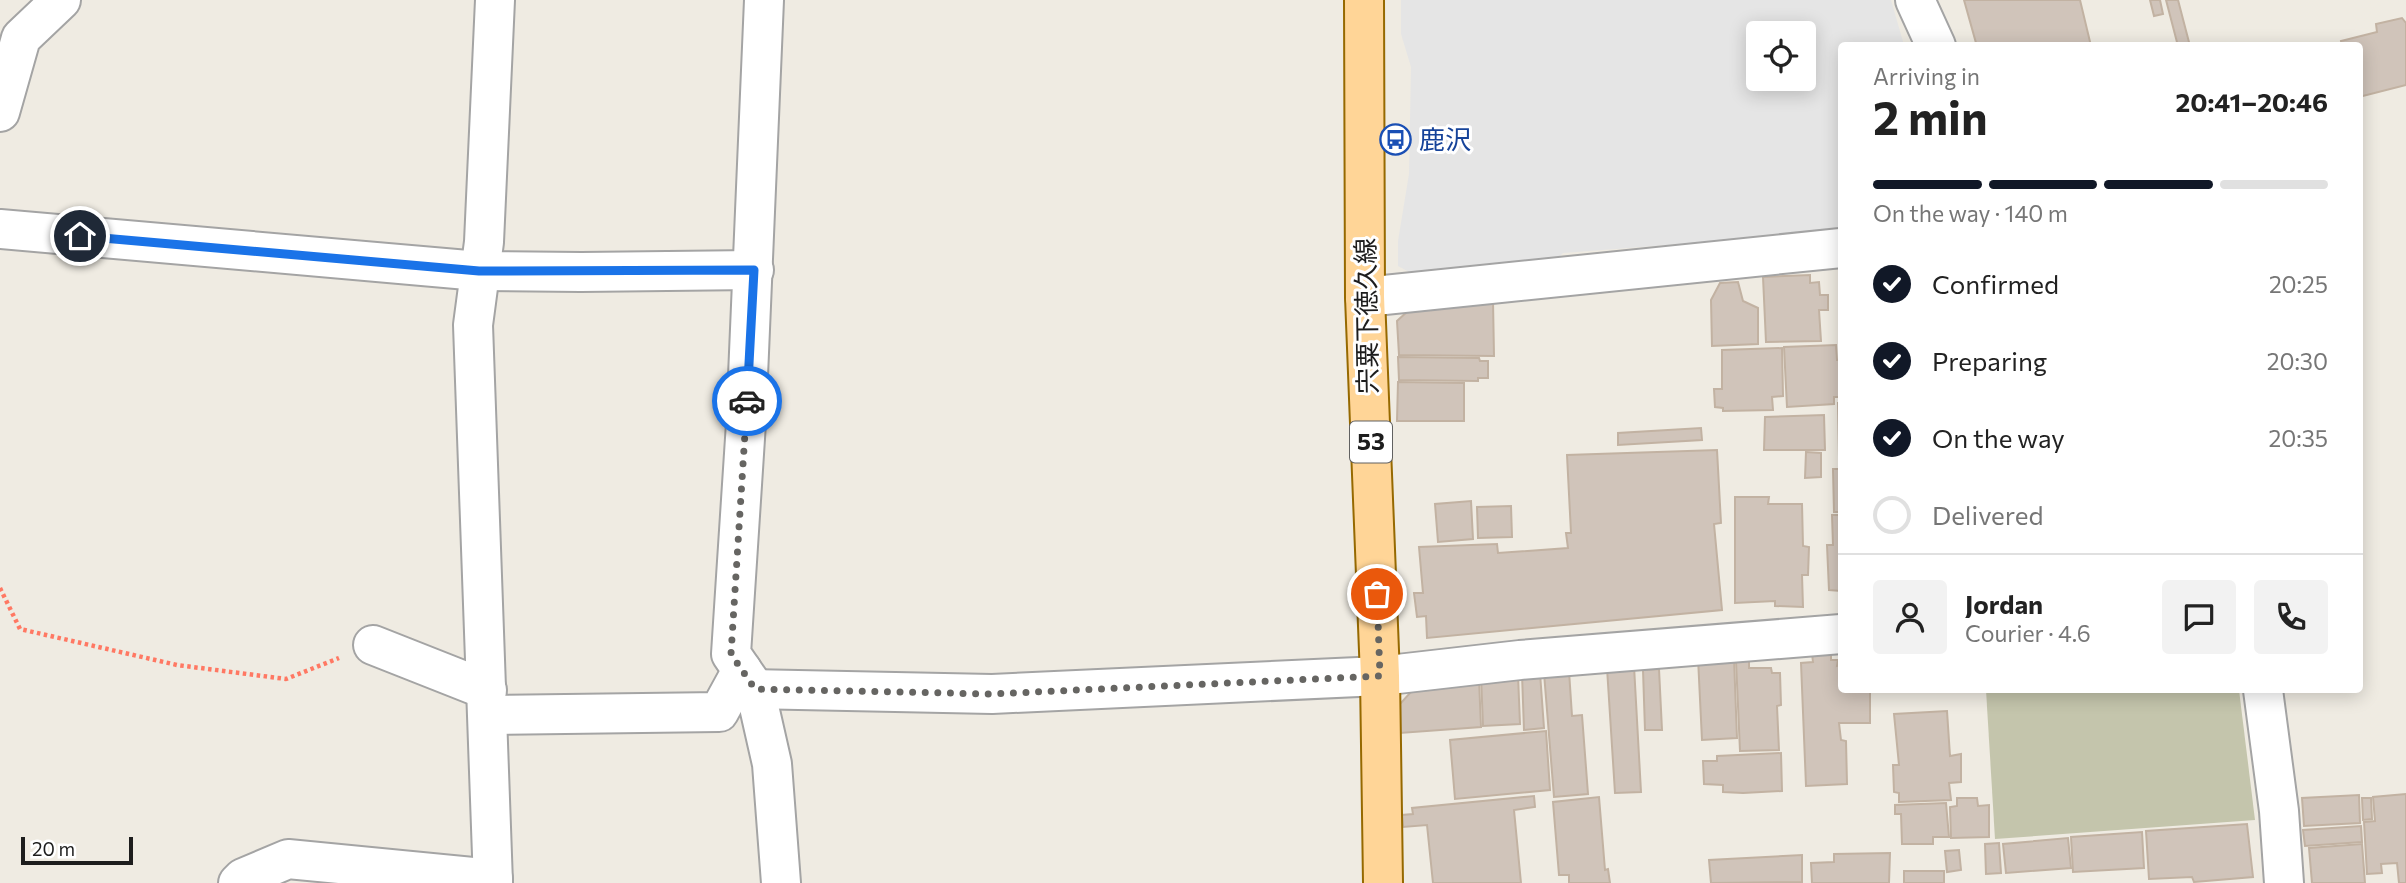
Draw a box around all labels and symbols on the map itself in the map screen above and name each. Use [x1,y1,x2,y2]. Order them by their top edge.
bus stop icon: 鹿沢 [1379,123,1413,157]
place label: 鹿沢 [1419,123,1471,154]
pin [50,206,110,266]
street label: 宍粟下徳久線 [1349,238,1382,394]
courier [712,366,782,436]
road number: 53 [1350,422,1392,462]
pin [1347,564,1407,624]
scale bar [21,834,133,866]

